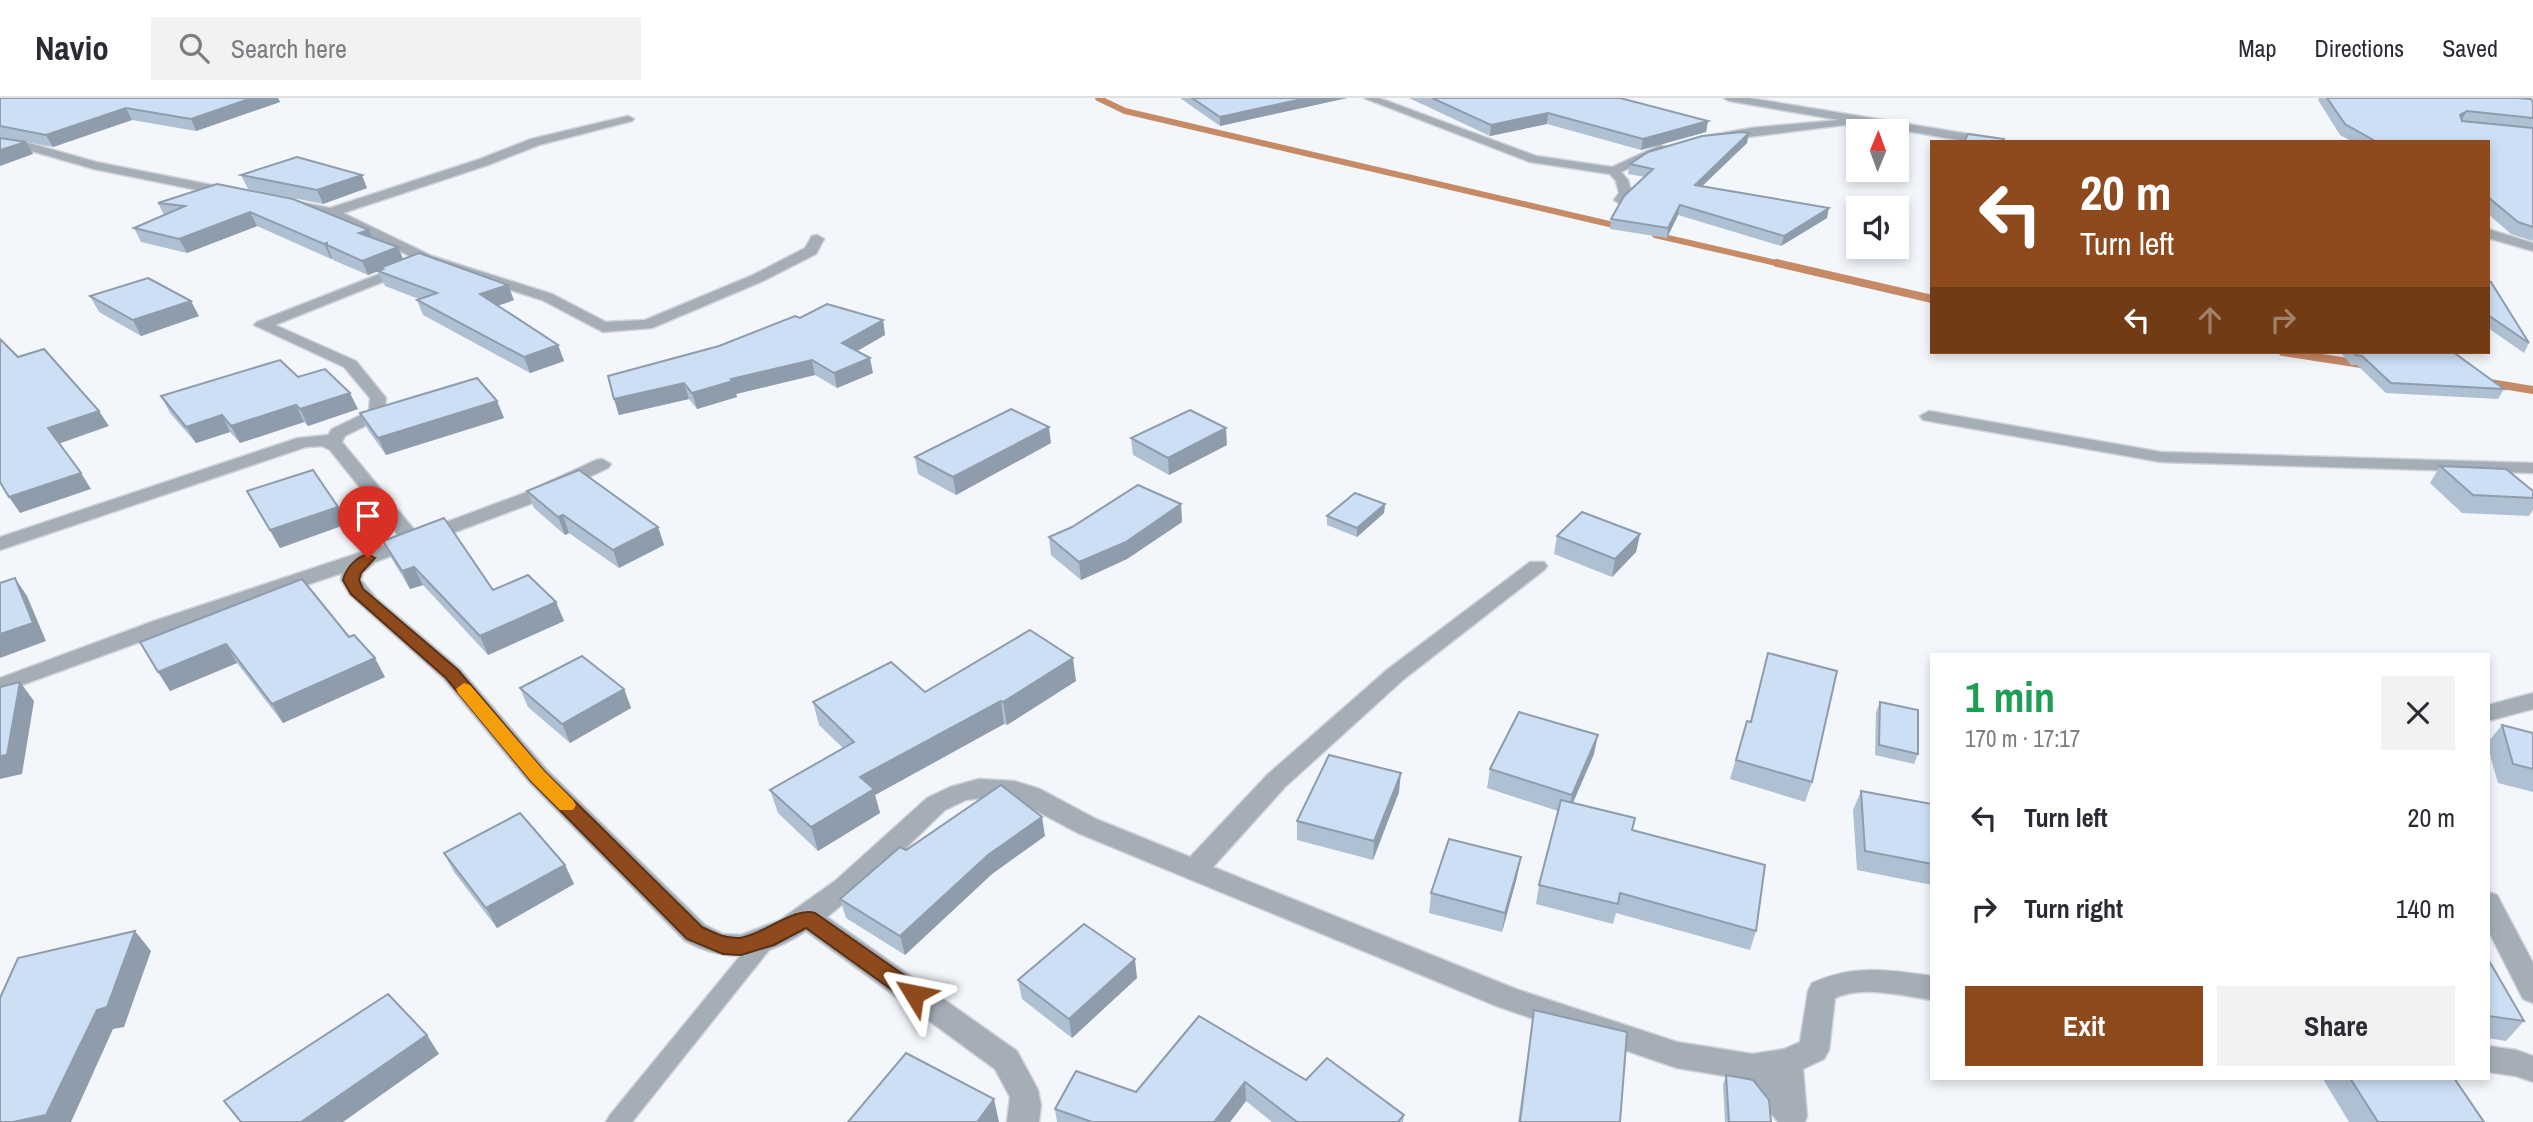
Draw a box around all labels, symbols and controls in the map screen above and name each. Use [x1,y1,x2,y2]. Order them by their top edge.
search box [151,17,641,80]
text: Navio [35,26,109,70]
icon: search [175,29,213,67]
text: Search here [231,31,347,66]
text: Map [2238,32,2276,64]
text: Directions [2314,32,2404,64]
text: Saved [2442,32,2498,64]
north arrow [1846,119,1909,182]
map controls [1846,119,1909,259]
text: 20 m [2080,159,2172,225]
icon: left [1965,168,2056,259]
button: sound [1846,196,1909,259]
text: Turn left [2080,222,2174,265]
icon: left [2118,301,2156,339]
icon: ahead [2191,301,2229,339]
icon: right [2264,301,2302,339]
pin [338,486,398,558]
icon: arrive [349,497,387,535]
text: 1 min [1965,669,2055,725]
button: close [2381,676,2455,750]
text: 170 m · 17:17 [1965,723,2080,754]
icon: left [1965,799,2003,837]
text: Turn left [2024,800,2108,835]
text: 20 m [2408,800,2455,835]
icon: right [1965,890,2003,928]
text: Turn right [2024,891,2123,926]
text: 140 m [2396,891,2455,926]
position arrow [877,957,951,1031]
button: Exit [1965,986,2203,1066]
button: Share [2217,986,2455,1066]

